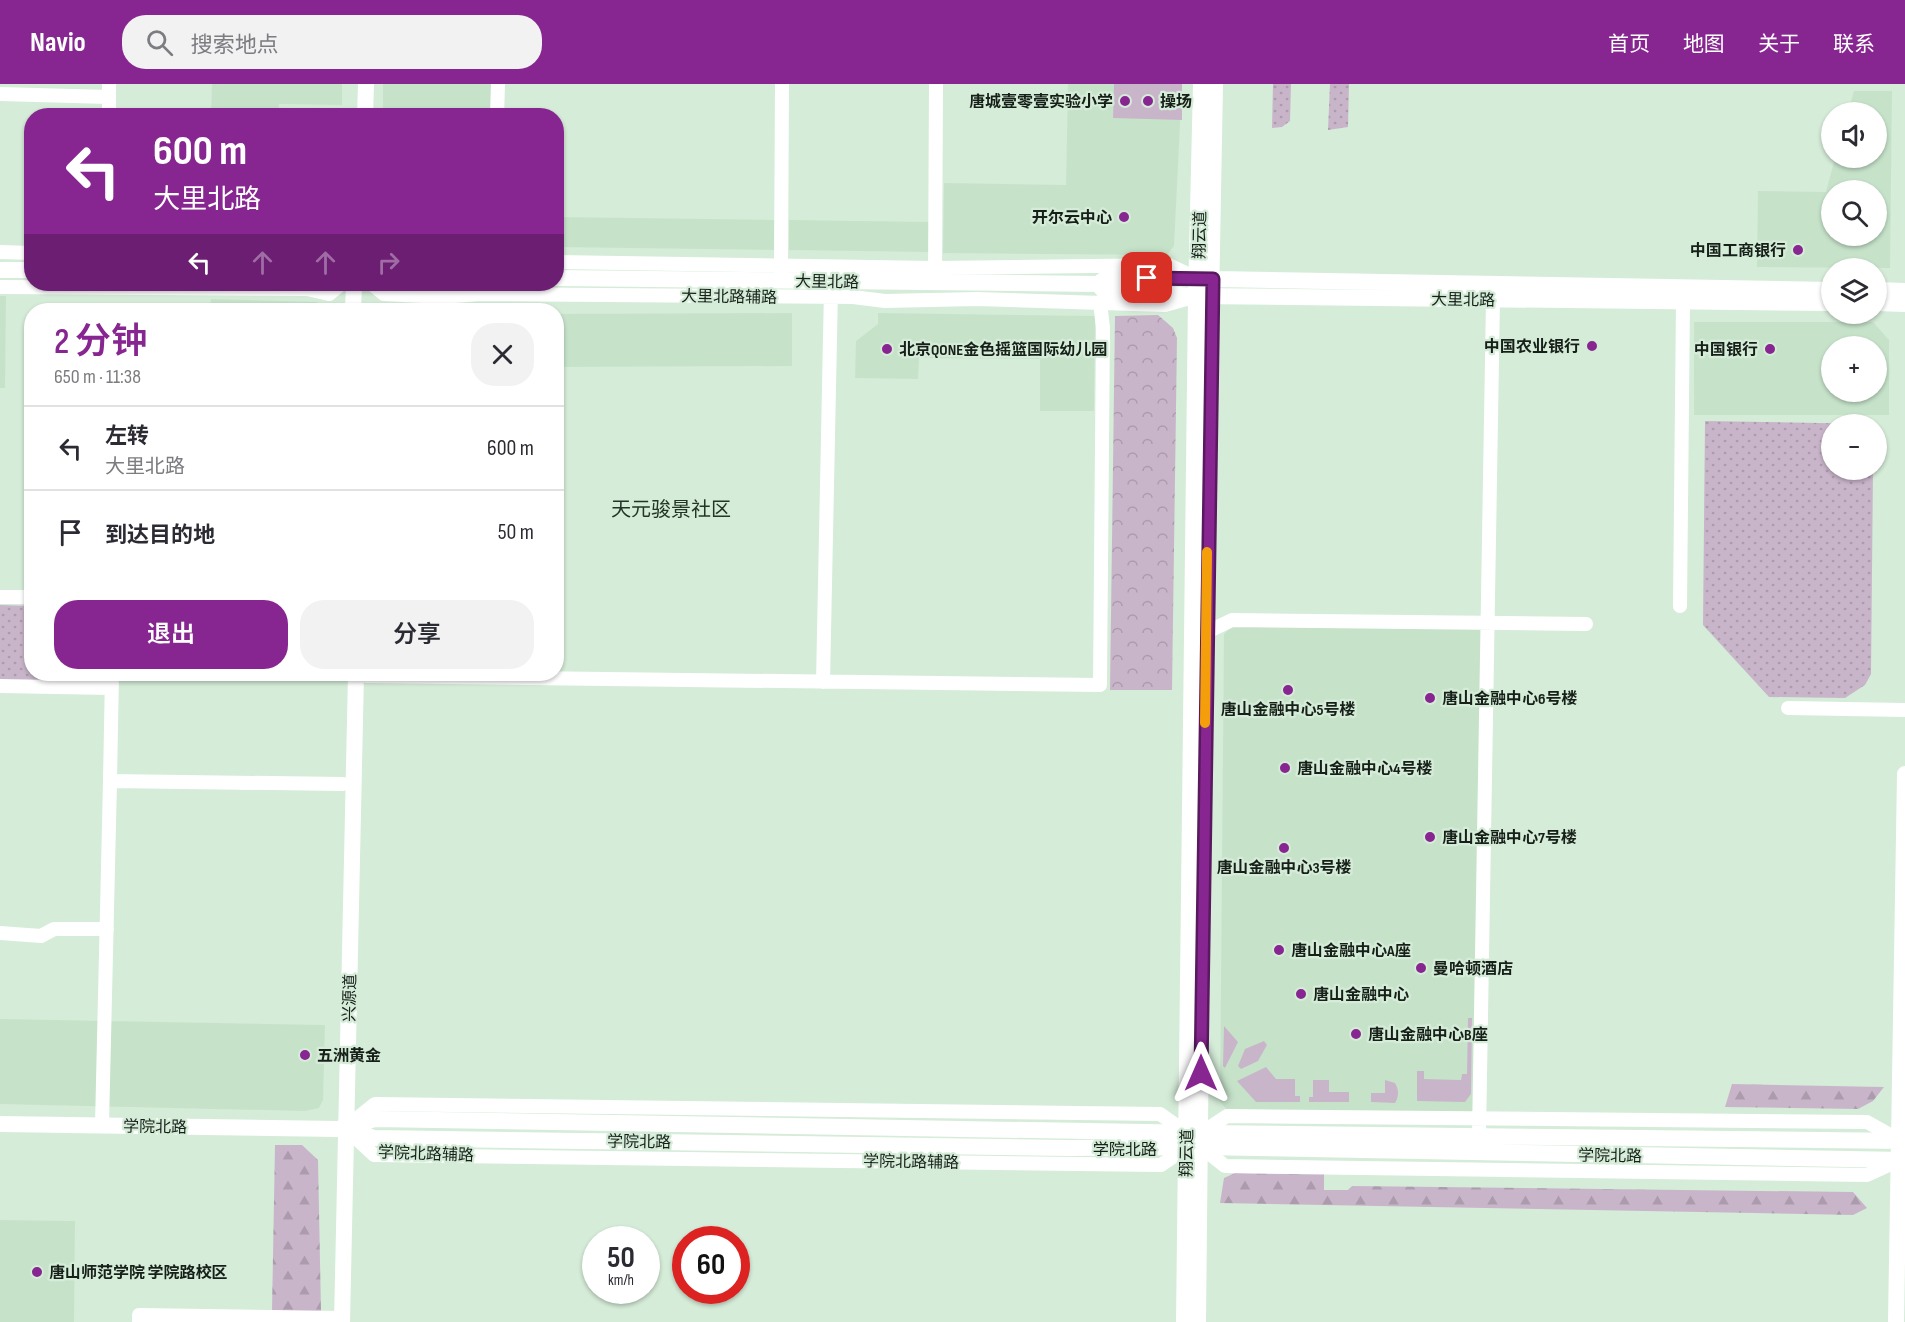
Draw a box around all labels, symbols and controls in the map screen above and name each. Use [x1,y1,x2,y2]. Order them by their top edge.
search box [122,15,542,69]
text: Navio [30,26,86,59]
icon: search [143,26,176,59]
text: 搜索地点 [191,32,279,59]
text: 首页 [1608,32,1650,57]
text: 地图 [1683,32,1725,57]
text: 关于 [1758,32,1800,57]
text: 联系 [1833,32,1875,57]
place label: 唐城壹零壹实验小学 [969,92,1113,112]
place label: 操场 [1160,93,1192,112]
marker: 唐城壹零壹实验小学 [1118,94,1132,108]
marker: 操场 [1141,94,1155,108]
map controls [1821,102,1887,480]
button: sound [1821,102,1887,168]
text: 600 m [153,126,247,177]
icon: left [54,132,132,210]
button: search [1821,180,1887,246]
text: 大里北路 [153,184,261,216]
place label: 开尔云中心 [1032,209,1112,228]
marker: 开尔云中心 [1117,210,1131,224]
street label: 翔云道 [1191,211,1210,259]
place label: 中国工商银行 [1690,242,1786,261]
marker: 中国工商银行 [1791,243,1805,257]
icon: left [183,246,216,279]
icon: ahead [246,246,279,279]
icon: ahead [309,246,342,279]
icon: right [372,246,405,279]
pin [1121,252,1172,303]
button: layers [1821,258,1887,324]
icon: arrive [1130,261,1163,294]
street label: 大里北路 [795,272,859,293]
street label: 大里北路辅路 [681,287,777,308]
street label: 大里北路 [1431,290,1495,311]
text: 2 分钟 [54,321,147,364]
button: close [471,323,534,386]
button: + [1821,336,1887,402]
place label: 中国农业银行 [1484,338,1580,357]
marker: 中国农业银行 [1585,339,1599,353]
place label: 北京QONE金色摇篮国际幼儿园 [899,340,1107,360]
place label: 中国银行 [1694,341,1758,360]
marker: 北京QONE金色摇篮国际幼儿园 [880,342,894,356]
marker: 中国银行 [1763,342,1777,356]
text: 650 m · 11:38 [54,365,141,389]
button: − [1821,414,1887,480]
text: 左转 [105,423,149,450]
icon: left [54,432,87,465]
text: 600 m [487,435,534,462]
text: 大里北路 [105,455,185,479]
district label: 天元骏景社区 [611,498,731,522]
icon: arrive [54,516,87,549]
text: 50 m [498,519,534,546]
text: 到达目的地 [105,522,215,549]
button: 退出 [54,600,288,669]
button: 分享 [300,600,534,669]
marker: 唐山金融中心5号楼 [1281,683,1295,697]
place label: 唐山金融中心6号楼 [1442,690,1578,709]
marker: 唐山金融中心6号楼 [1423,691,1437,705]
place label: 唐山金融中心5号楼 [1220,701,1356,720]
place label: 唐山金融中心4号楼 [1297,760,1432,779]
marker: 唐山金融中心4号楼 [1278,761,1292,775]
place label: 唐山金融中心7号楼 [1442,829,1577,848]
marker: 唐山金融中心7号楼 [1423,830,1437,844]
marker: 唐山金融中心3号楼 [1277,841,1291,855]
place label: 唐山金融中心3号楼 [1216,859,1352,878]
place label: 唐山金融中心A座 [1291,942,1411,961]
marker: 唐山金融中心A座 [1272,943,1286,957]
place label: 曼哈顿酒店 [1433,960,1513,979]
marker: 曼哈顿酒店 [1414,961,1428,975]
street label: 兴源道 [341,974,360,1022]
place label: 唐山金融中心 [1313,986,1409,1005]
marker: 唐山金融中心 [1294,987,1308,1001]
place label: 唐山金融中心B座 [1368,1026,1488,1045]
marker: 唐山金融中心B座 [1349,1027,1363,1041]
position arrow [1169,1041,1233,1105]
place label: 五洲黄金 [317,1047,381,1066]
marker: 五洲黄金 [298,1048,312,1062]
street label: 学院北路 [123,1117,187,1138]
street label: 翔云道 [1178,1129,1197,1177]
street label: 学院北路 [607,1132,671,1153]
street label: 学院北路 [1093,1141,1157,1160]
street label: 学院北路辅路 [378,1143,474,1166]
street label: 学院北路 [1578,1146,1642,1167]
street label: 学院北路辅路 [863,1152,959,1173]
speed limit sign: 60 [672,1226,750,1304]
text: 50 [607,1240,635,1276]
place label: 唐山师范学院 学院路校区 [49,1263,228,1283]
marker: 唐山师范学院 学院路校区 [30,1265,44,1279]
text: km/h [608,1271,634,1290]

